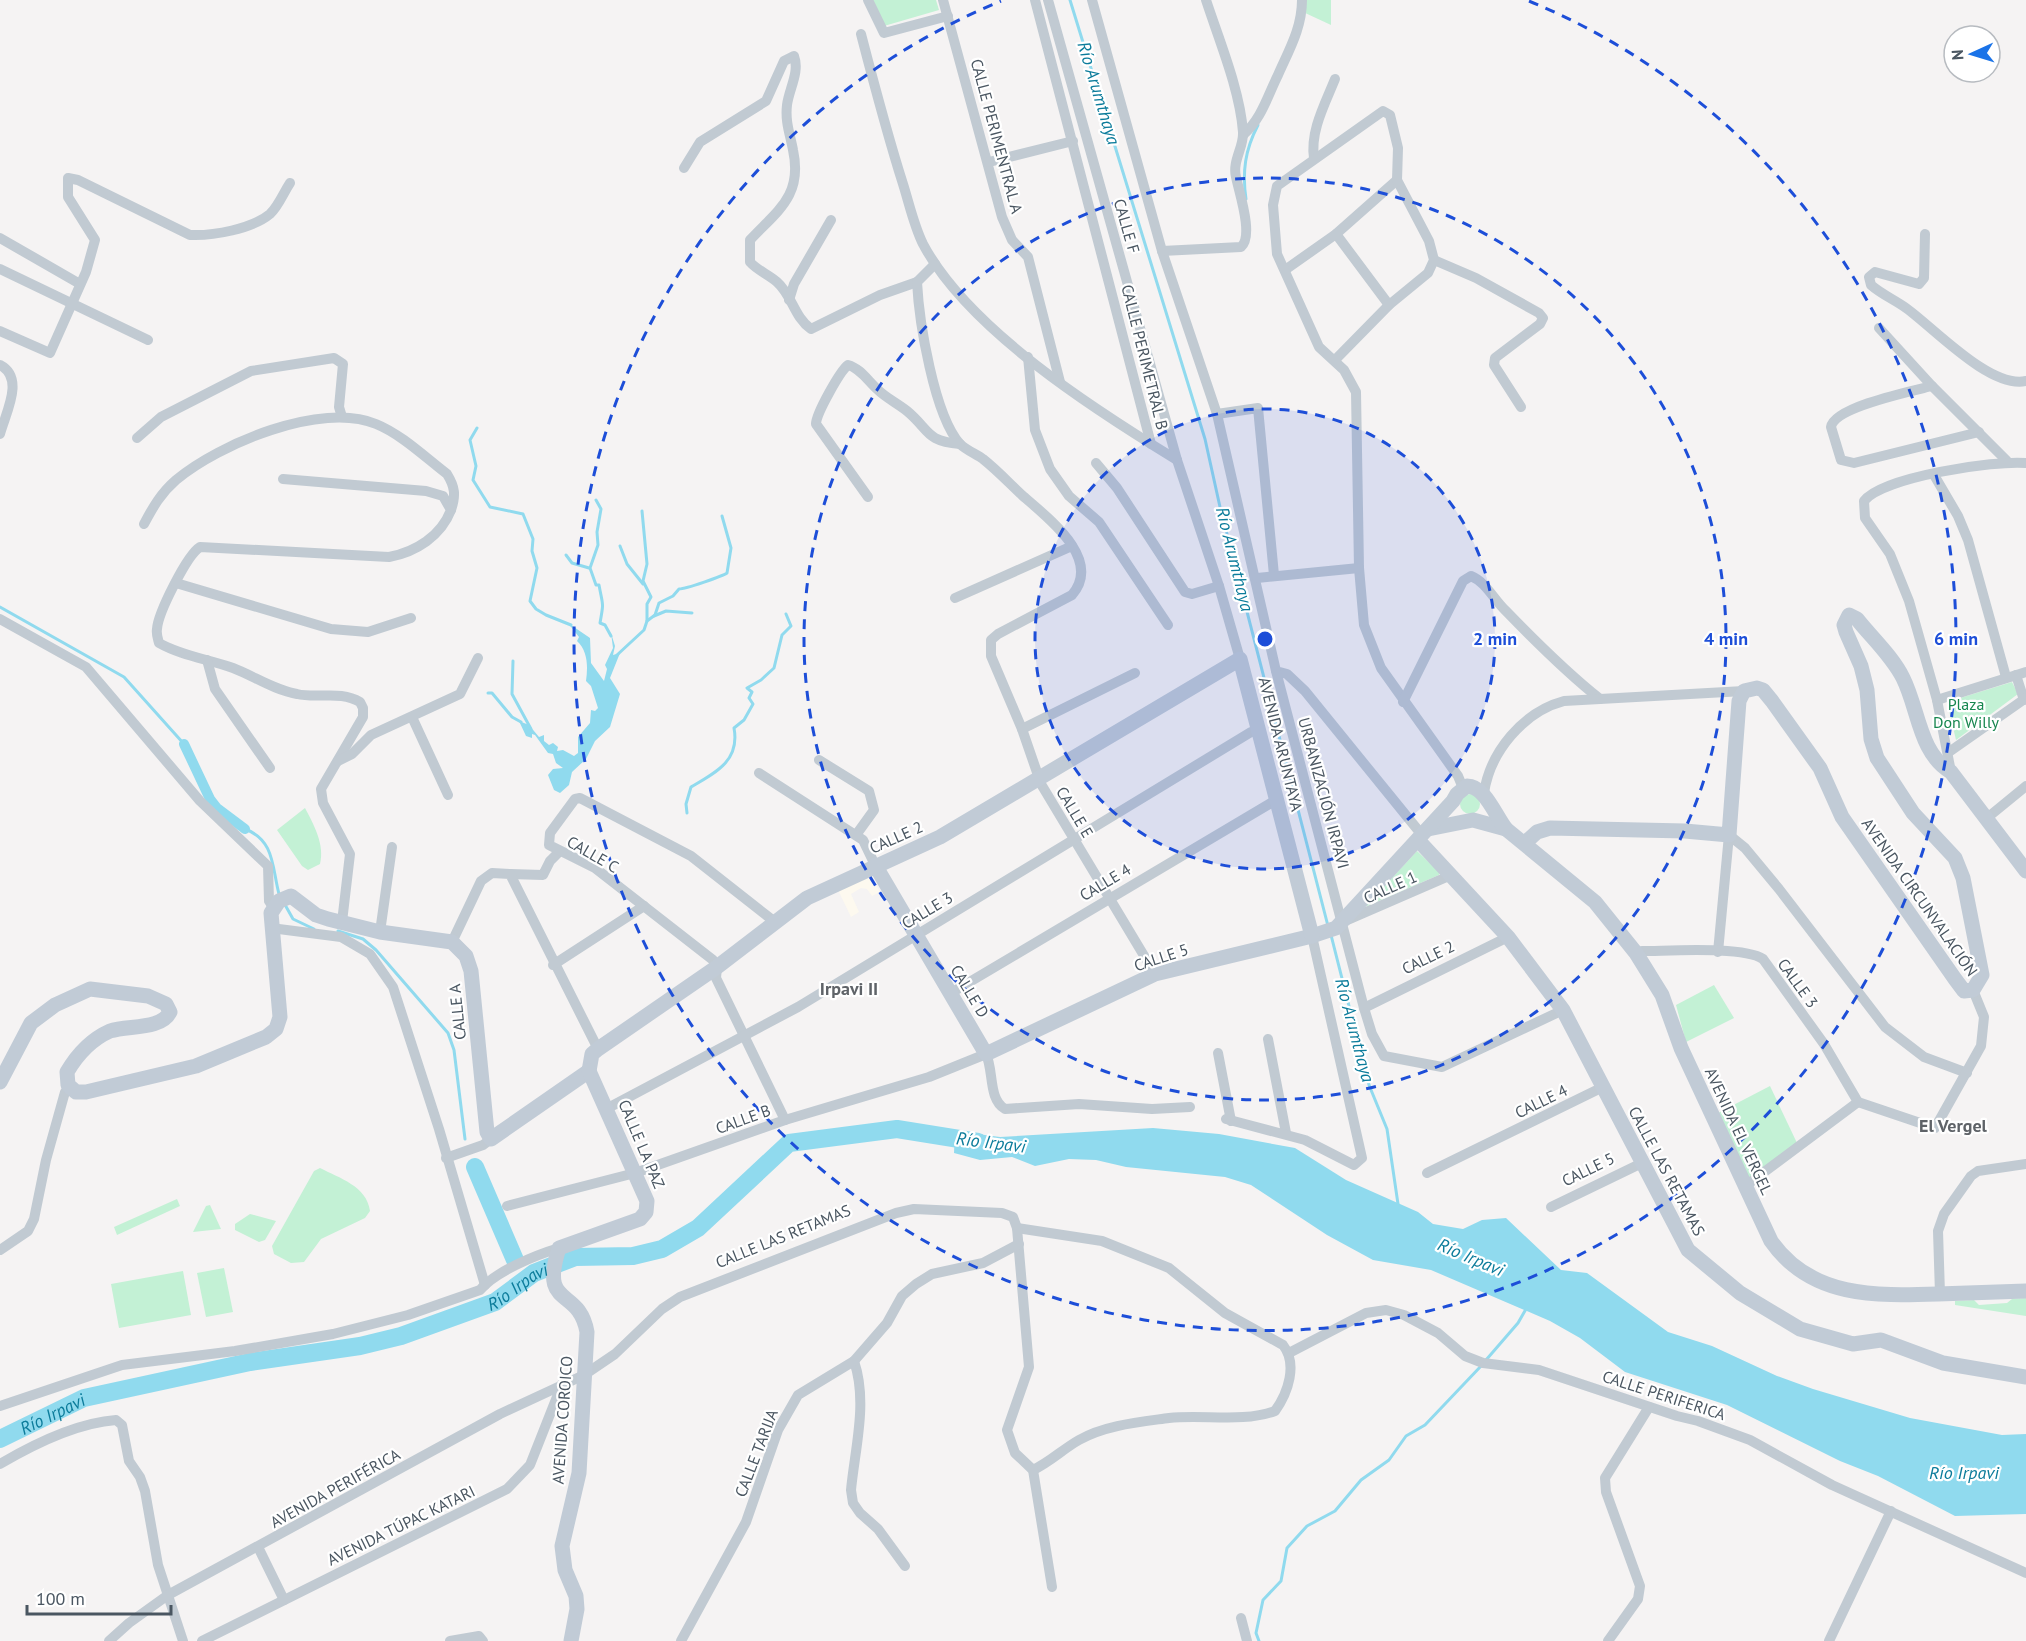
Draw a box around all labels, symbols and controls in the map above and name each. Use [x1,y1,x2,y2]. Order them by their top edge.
north arrow [1942,24,2002,84]
water label: Río Arumthaya [1072,39,1126,148]
text: N [1947,49,1967,61]
street label: CALLE PERIMENTRAL A [967,57,1027,216]
street label: CALLE F [1110,196,1144,256]
street label: CALLE PERIMETRAL B [1117,282,1173,432]
water label: Río Arumthaya [1211,504,1259,614]
text: 2 min [1473,627,1517,650]
text: 4 min [1704,627,1748,650]
text: 6 min [1934,627,1978,650]
centre of rings [1255,629,1275,649]
street label: AVENIDA ARUNTAYA [1255,675,1308,814]
park label: Plaza Don Willy [1933,694,2000,732]
street label: URBANIZACIÓN IRPAVI [1294,715,1354,871]
street label: CALLE E [1052,783,1098,841]
street label: AVENIDA CIRCUNVALACIÓN [1858,814,1982,980]
street label: CALLE 2 [866,816,926,858]
street label: CALLE C [564,831,622,877]
street label: CALLE 4 [1076,859,1134,905]
street label: CALLE 1 [1360,866,1420,908]
street label: CALLE 3 [898,887,956,933]
street label: CALLE 2 [1398,936,1458,978]
street label: CALLE 5 [1131,939,1191,975]
street label: CALLE 3 [1773,954,1823,1012]
street label: CALLE D [947,961,993,1021]
water label: Río Arumthaya [1330,975,1380,1085]
district label: Irpavi II [820,977,878,1000]
street label: CALLE A [444,982,470,1041]
street label: AVENIDA EL VERGEL [1701,1064,1777,1198]
street label: CALLE 4 [1511,1080,1571,1122]
street label: CALLE LA PAZ [614,1097,670,1192]
street label: CALLE B [713,1100,773,1138]
street label: CALLE LAS RETAMAS [1624,1103,1710,1239]
district label: El Vergel [1919,1114,1988,1137]
water label: Río Irpavi [955,1126,1028,1158]
street label: CALLE 5 [1558,1148,1618,1190]
street label: CALLE LAS RETAMAS [713,1200,853,1272]
water label: Río Irpavi [1434,1233,1509,1282]
water label: Río Irpavi [484,1257,552,1315]
street label: AVENIDA COROICO [548,1355,576,1485]
street label: CALLE PERIFERICA [1600,1366,1729,1425]
water label: Río Irpavi [16,1387,90,1439]
street label: CALLE TARIJA [730,1406,782,1500]
street label: AVENIDA PERIFÉRICA [267,1444,404,1532]
water label: Río Irpavi [1929,1461,2000,1484]
street label: AVENIDA TÚPAC KATARI [324,1480,478,1570]
scale bar [27,1578,171,1616]
text: 100 m [36,1587,85,1610]

